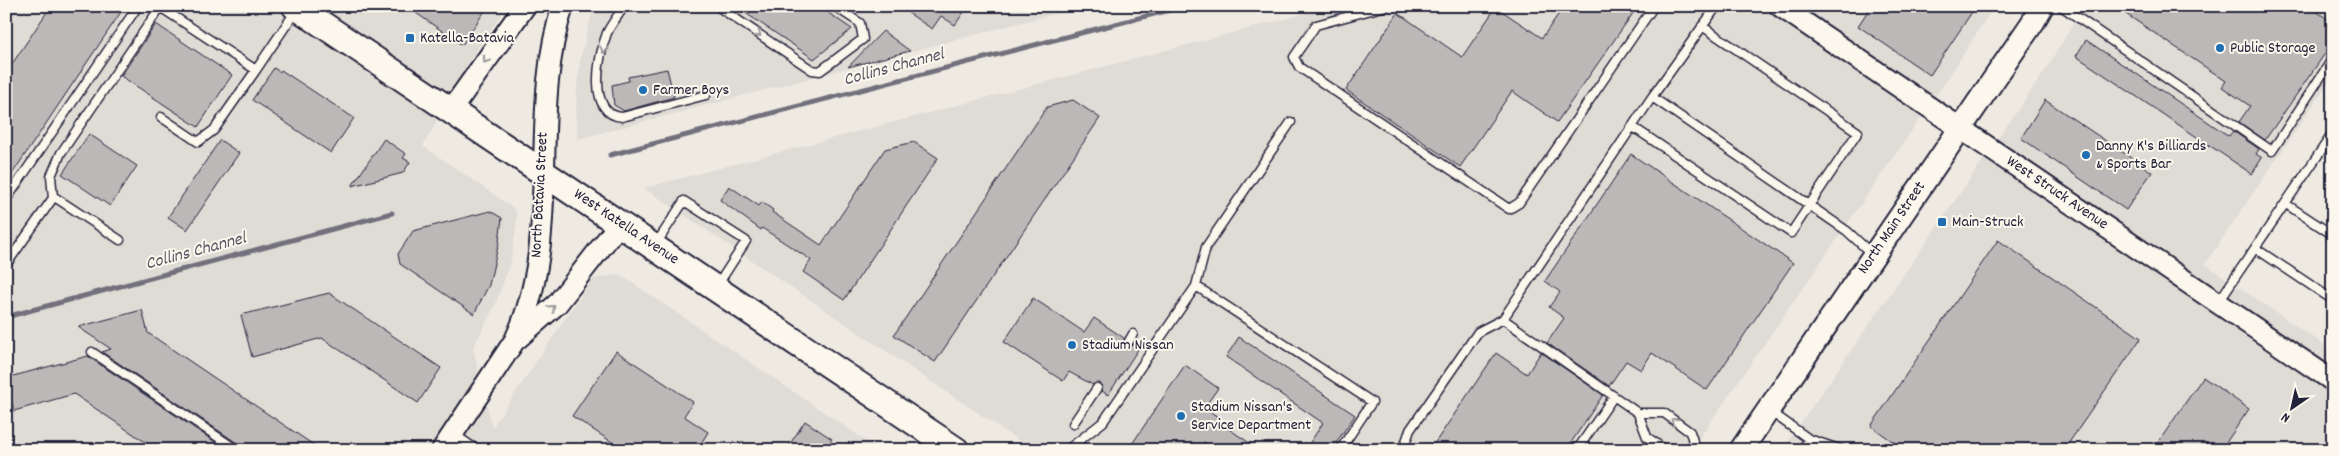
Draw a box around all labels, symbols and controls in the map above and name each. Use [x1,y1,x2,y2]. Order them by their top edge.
place label: Katella-Batavia [420,27,515,50]
one-way arrow [753,27,762,37]
marker: Katella-Batavia [404,32,416,44]
place label: Public Storage [2230,37,2316,60]
water label: Collins Channel [841,42,949,93]
marker: Public Storage [2214,42,2226,54]
one-way arrow [599,45,609,54]
one-way arrow [483,54,492,64]
place label: Farmer Boys [653,79,729,102]
marker: Farmer Boys [637,84,649,96]
street label: North Batavia Street [525,131,555,259]
place label: Danny K's Billiards & Sports Bar [2096,135,2207,176]
marker: Danny K's Billiards & Sports Bar [2080,149,2092,161]
street label: West Struck Avenue [2001,150,2113,236]
street label: North Main Street [1852,177,1932,279]
street label: West Katella Avenue [569,183,683,271]
place label: Main-Struck [1952,211,2023,234]
marker: Main-Struck [1936,216,1948,228]
water label: Collins Channel [143,226,251,277]
one-way arrow [547,305,556,314]
place label: Stadium Nissan [1082,334,1174,357]
marker: Stadium Nissan [1066,339,1078,351]
north arrow [2266,384,2316,434]
place label: Stadium Nissan's Service Department [1191,396,1311,437]
text: N [2277,407,2294,427]
marker: Stadium Nissan's Service Department [1175,410,1187,422]
one-way arrow [1671,418,1680,426]

